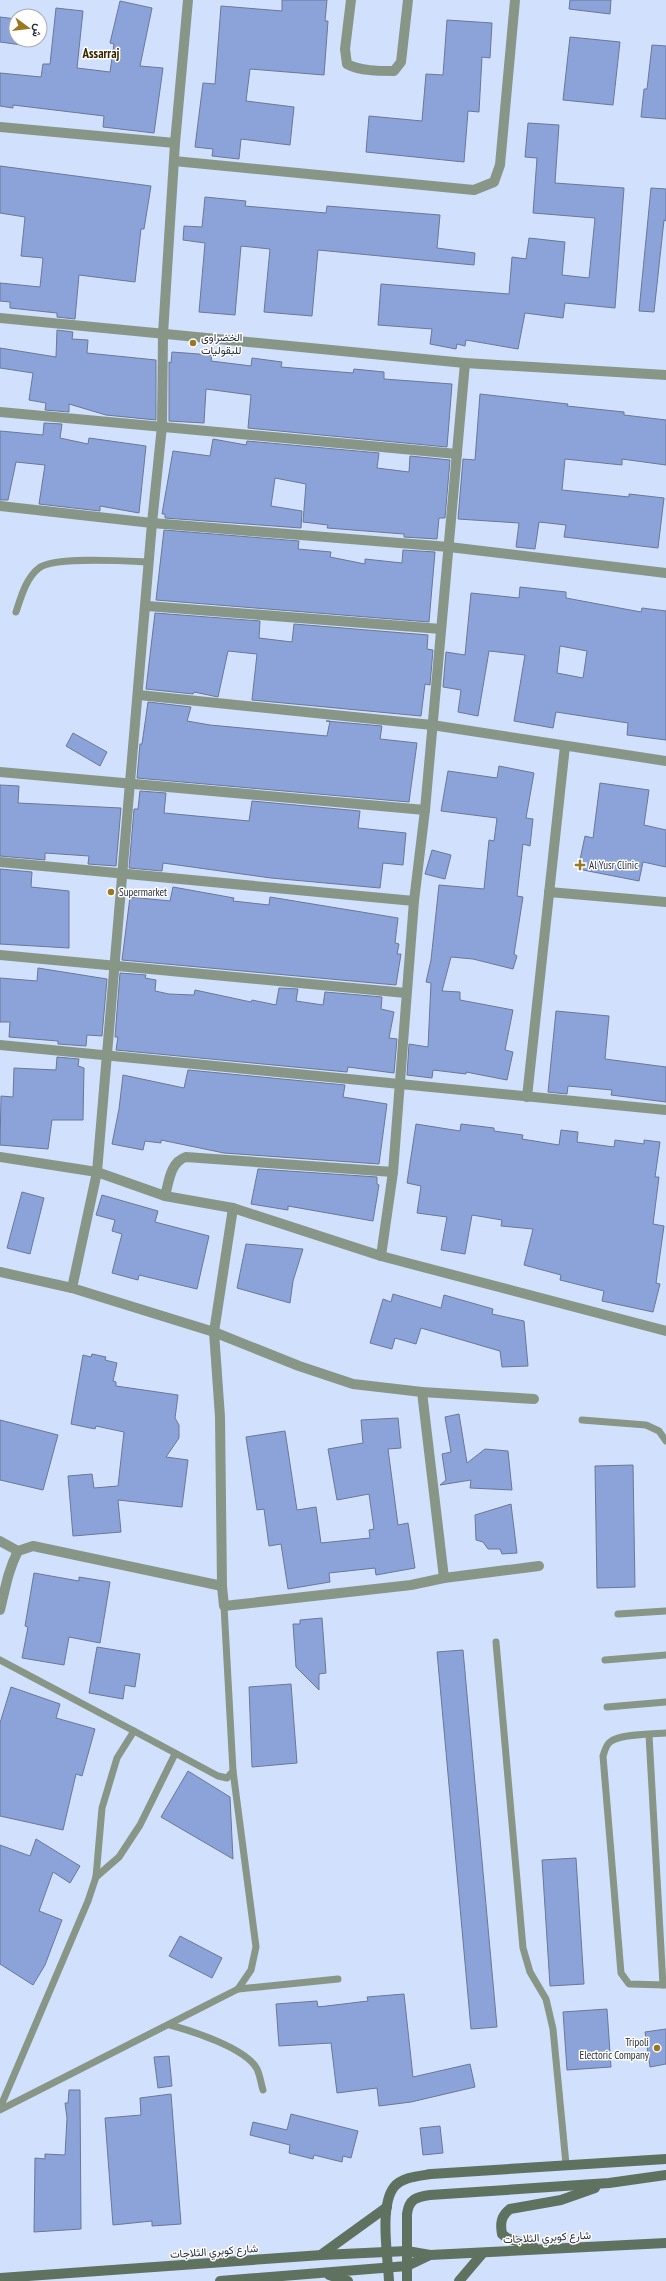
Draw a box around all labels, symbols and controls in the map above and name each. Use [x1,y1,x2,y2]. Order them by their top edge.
north arrow [8,8,48,48]
text: ش [29,22,46,39]
district label: Assarraj [82,45,120,62]
place label: الخضراوى للبقوليات [201,330,242,357]
marker: الخضراوى للبقوليات [188,338,198,348]
place label: Al Yusr Clinic [589,858,638,872]
marker: Al Yusr Clinic [574,859,586,871]
place label: Supermarket [119,885,167,899]
marker: Supermarket [106,887,116,897]
place label: Tripoli Electoric Company [579,2035,650,2062]
marker: Tripoli Electoric Company [652,2043,662,2053]
street label: شارع كوبري الثلاجات [503,2228,592,2249]
street label: شارع كوبري الثلاجات [169,2241,259,2264]

